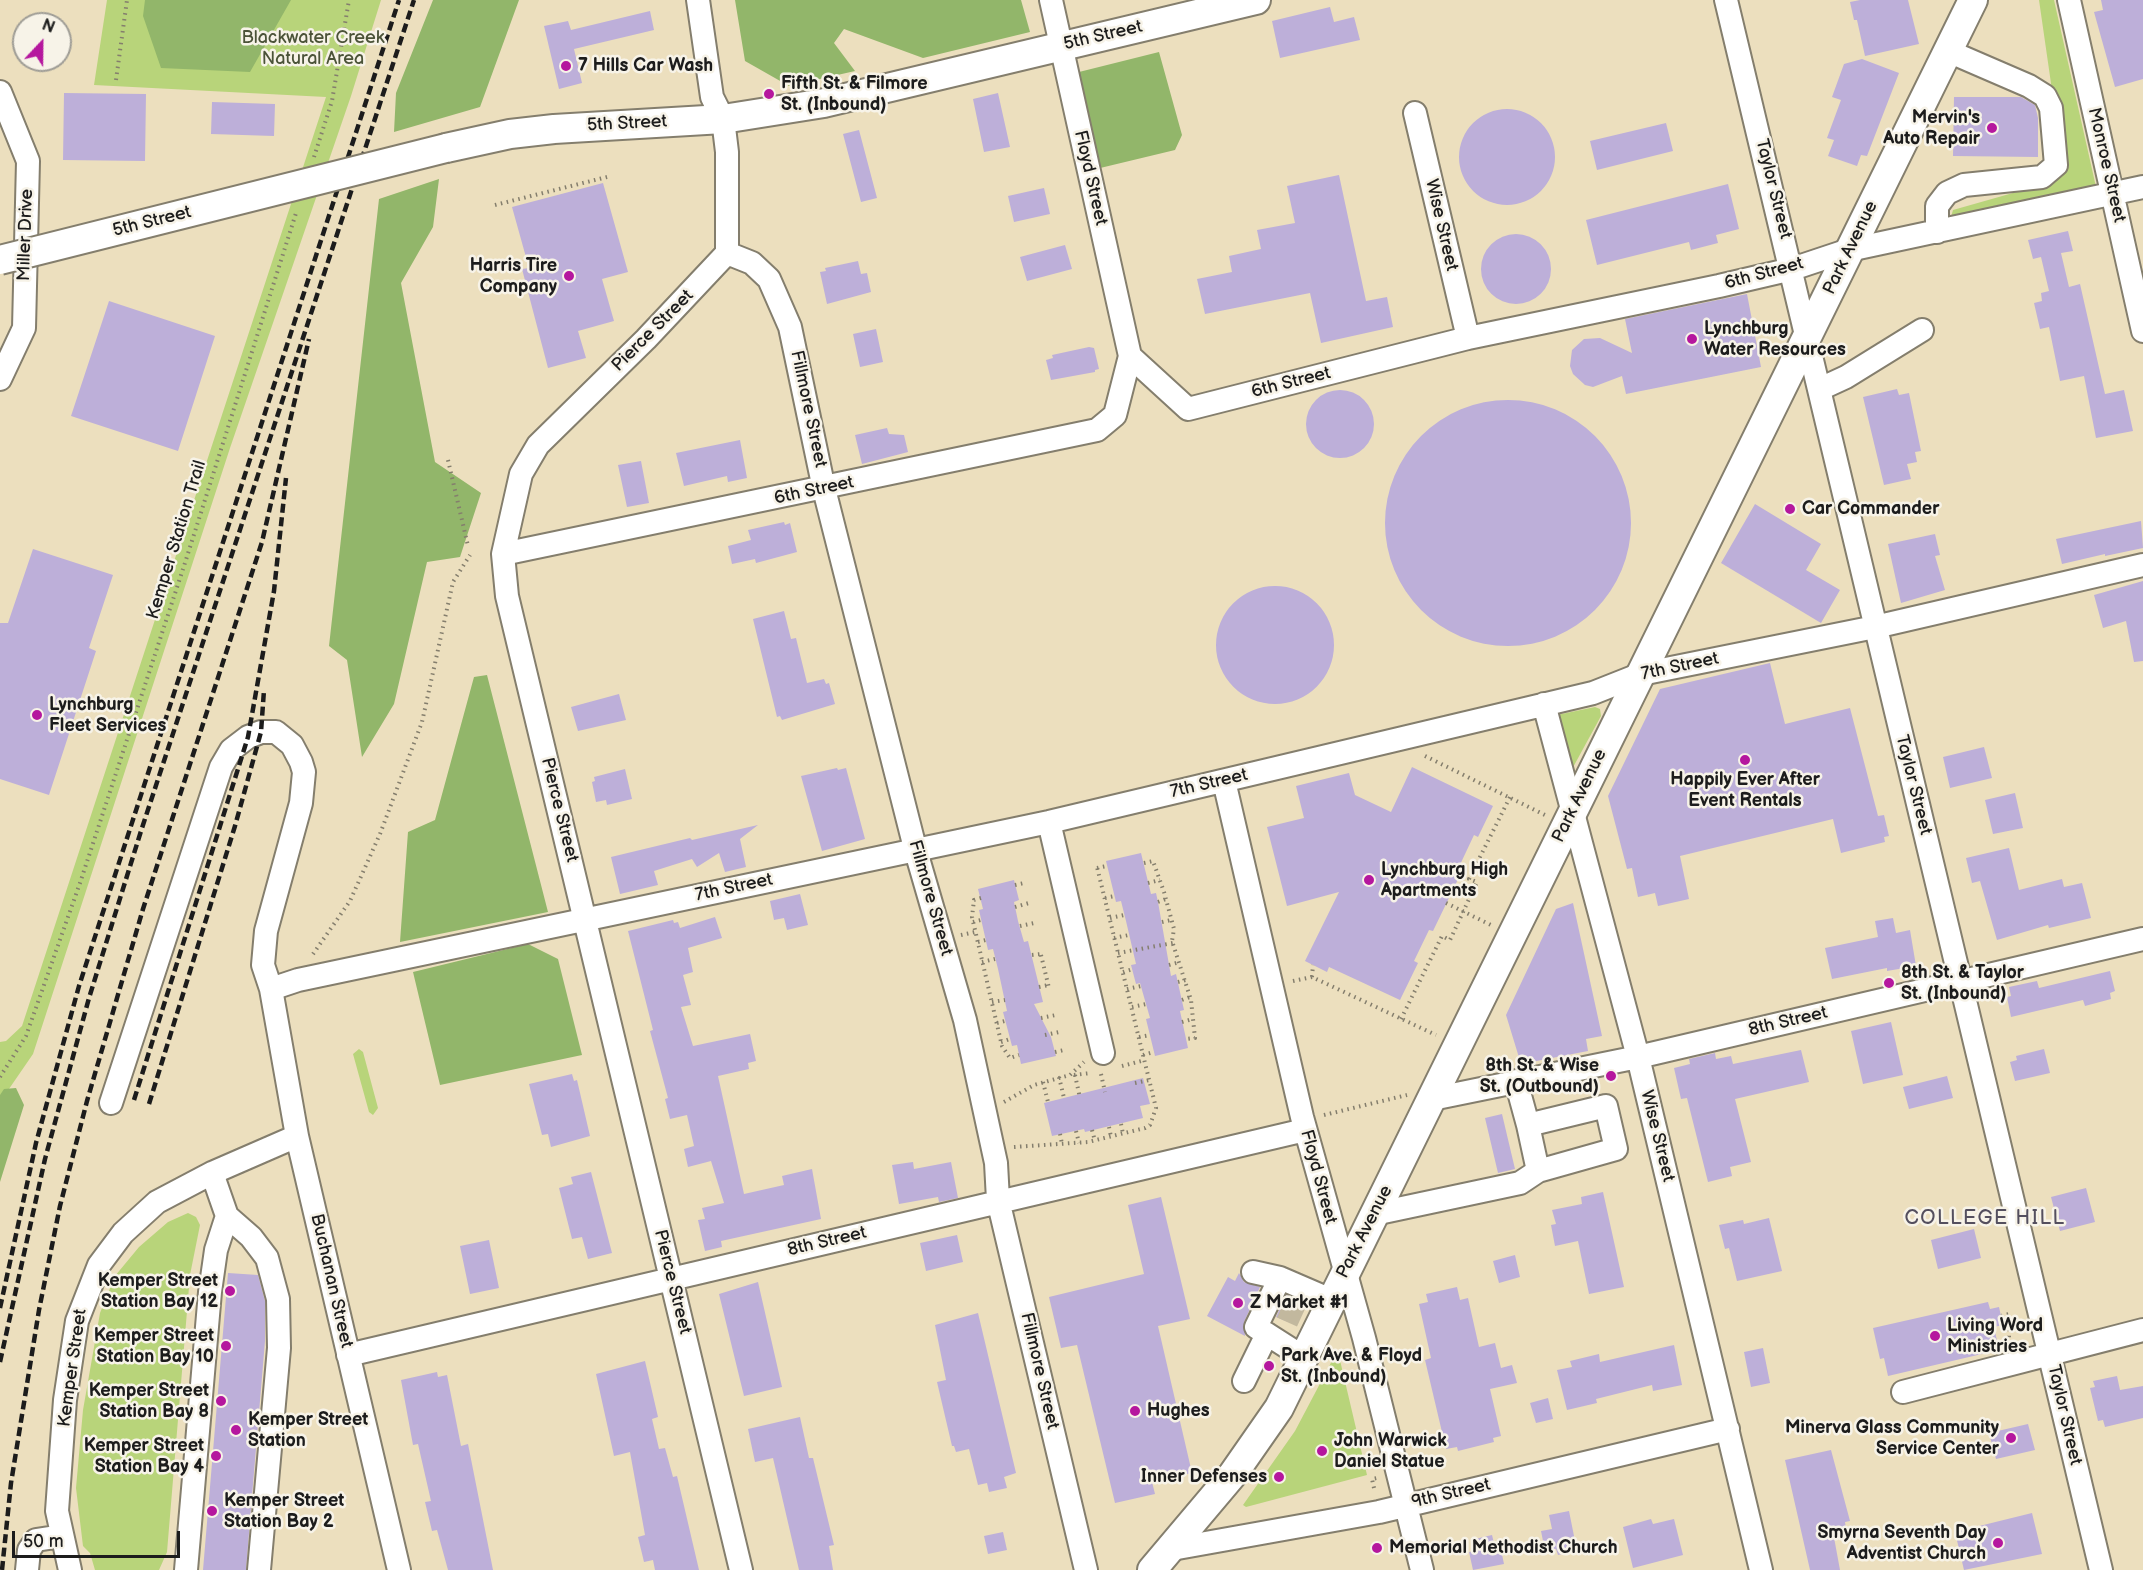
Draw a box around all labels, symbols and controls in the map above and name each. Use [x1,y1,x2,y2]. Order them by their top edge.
north arrow [12,12,72,72]
text: N [39,16,57,38]
street label: 5th Street [1062,16,1144,56]
park label: Blackwater Creek Natural Area [241,27,385,70]
place label: 7 Hills Car Wash [578,55,713,77]
marker: 7 Hills Car Wash [559,59,573,73]
place label: Fifth St. & Filmore St. (Inbound) [781,73,928,116]
marker: Fifth St. & Filmore St. (Inbound) [762,87,776,101]
street label: Monroe Street [2082,105,2130,225]
place label: Mervin's Auto Repair [1883,107,1980,150]
street label: 5th Street [586,111,668,137]
marker: Mervin's Auto Repair [1985,121,1999,135]
street label: Floyd Street [1069,128,1111,228]
street label: Taylor Street [1750,137,1796,241]
street label: Wise Street [1420,177,1462,273]
street label: Miller Drive [14,189,38,281]
street label: Park Avenue [1819,198,1883,298]
street label: 5th Street [111,202,193,242]
street label: 6th Street [1722,253,1806,295]
place label: Harris Tire Company [470,255,557,298]
marker: Harris Tire Company [562,269,576,283]
street label: Pierce Street [608,286,698,376]
place label: Lynchburg Water Resources [1704,318,1846,360]
marker: Lynchburg Water Resources [1685,332,1699,346]
street label: Fillmore Street [785,348,831,470]
street label: 6th Street [1249,363,1333,403]
street label: Kemper Station Trail [143,458,211,622]
street label: 6th Street [772,472,856,510]
place label: Car Commander [1802,498,1939,520]
marker: Car Commander [1783,502,1797,516]
street label: 7th Street [1639,648,1721,686]
place label: Lynchburg Fleet Services [49,694,166,736]
marker: Lynchburg Fleet Services [30,708,44,722]
street label: Taylor Street [1890,733,1936,837]
street label: Park Avenue [1548,746,1612,846]
marker: Happily Ever After Event Rentals [1738,753,1752,767]
street label: Pierce Street [536,756,582,864]
street label: 7th Street [1168,765,1250,803]
place label: Happily Ever After Event Rentals [1670,769,1820,812]
street label: Fillmore Street [903,838,957,958]
place label: Lynchburg High Apartments [1381,859,1508,902]
street label: 7th Street [693,869,775,907]
marker: Lynchburg High Apartments [1362,873,1376,887]
place label: 8th St. & Taylor St. (Inbound) [1901,962,2024,1004]
marker: 8th St. & Taylor St. (Inbound) [1882,976,1896,990]
street label: 8th Street [1746,1002,1830,1042]
place label: 8th St. & Wise St. (Outbound) [1480,1055,1599,1098]
marker: 8th St. & Wise St. (Outbound) [1604,1069,1618,1083]
street label: Wise Street [1635,1088,1679,1184]
street label: Floyd Street [1295,1127,1341,1227]
street label: Park Avenue [1332,1182,1398,1282]
district label: COLLEGE HILL [1905,1207,2065,1231]
street label: Buchanan Street [305,1212,357,1350]
street label: 8th Street [785,1222,869,1262]
street label: Pierce Street [649,1228,695,1336]
place label: Kemper Street Station Bay 12 [98,1270,218,1312]
marker: Kemper Street Station Bay 12 [223,1284,237,1298]
place label: Z Market #1 [1250,1292,1348,1314]
marker: Z Market #1 [1231,1296,1245,1310]
street label: Kemper Street [54,1308,92,1428]
street label: Fillmore Street [1015,1311,1063,1431]
place label: Living Word Ministries [1947,1315,2043,1358]
place label: Kemper Street Station Bay 10 [94,1325,214,1368]
marker: Living Word Ministries [1928,1329,1942,1343]
marker: Kemper Street Station Bay 10 [219,1339,233,1353]
place label: Park Ave. & Floyd St. (Inbound) [1281,1345,1422,1388]
marker: Park Ave. & Floyd St. (Inbound) [1262,1359,1276,1373]
street label: Taylor Street [2042,1363,2086,1467]
place label: Kemper Street Station Bay 8 [89,1380,209,1422]
marker: Kemper Street Station Bay 8 [214,1394,228,1408]
place label: Hughes [1147,1400,1210,1422]
marker: Hughes [1128,1404,1142,1418]
place label: Kemper Street Station [248,1409,368,1452]
place label: Minerva Glass Community Service Center [1785,1417,1999,1460]
marker: Kemper Street Station [229,1423,243,1437]
place label: John Warwick Daniel Statue [1334,1430,1447,1472]
marker: Minerva Glass Community Service Center [2004,1431,2018,1445]
place label: Kemper Street Station Bay 4 [84,1435,204,1478]
marker: John Warwick Daniel Statue [1315,1444,1329,1458]
marker: Kemper Street Station Bay 4 [209,1449,223,1463]
place label: Inner Defenses [1141,1466,1267,1488]
marker: Inner Defenses [1272,1470,1286,1484]
street label: 9th Street [1410,1474,1492,1514]
place label: Kemper Street Station Bay 2 [224,1490,344,1532]
marker: Kemper Street Station Bay 2 [205,1504,219,1518]
scale bar [15,1519,183,1557]
place label: Smyrna Seventh Day Adventist Church [1817,1522,1986,1564]
text: 50 m [23,1531,64,1552]
marker: Smyrna Seventh Day Adventist Church [1991,1536,2005,1550]
place label: Memorial Methodist Church [1389,1537,1617,1559]
marker: Memorial Methodist Church [1370,1541,1384,1555]

